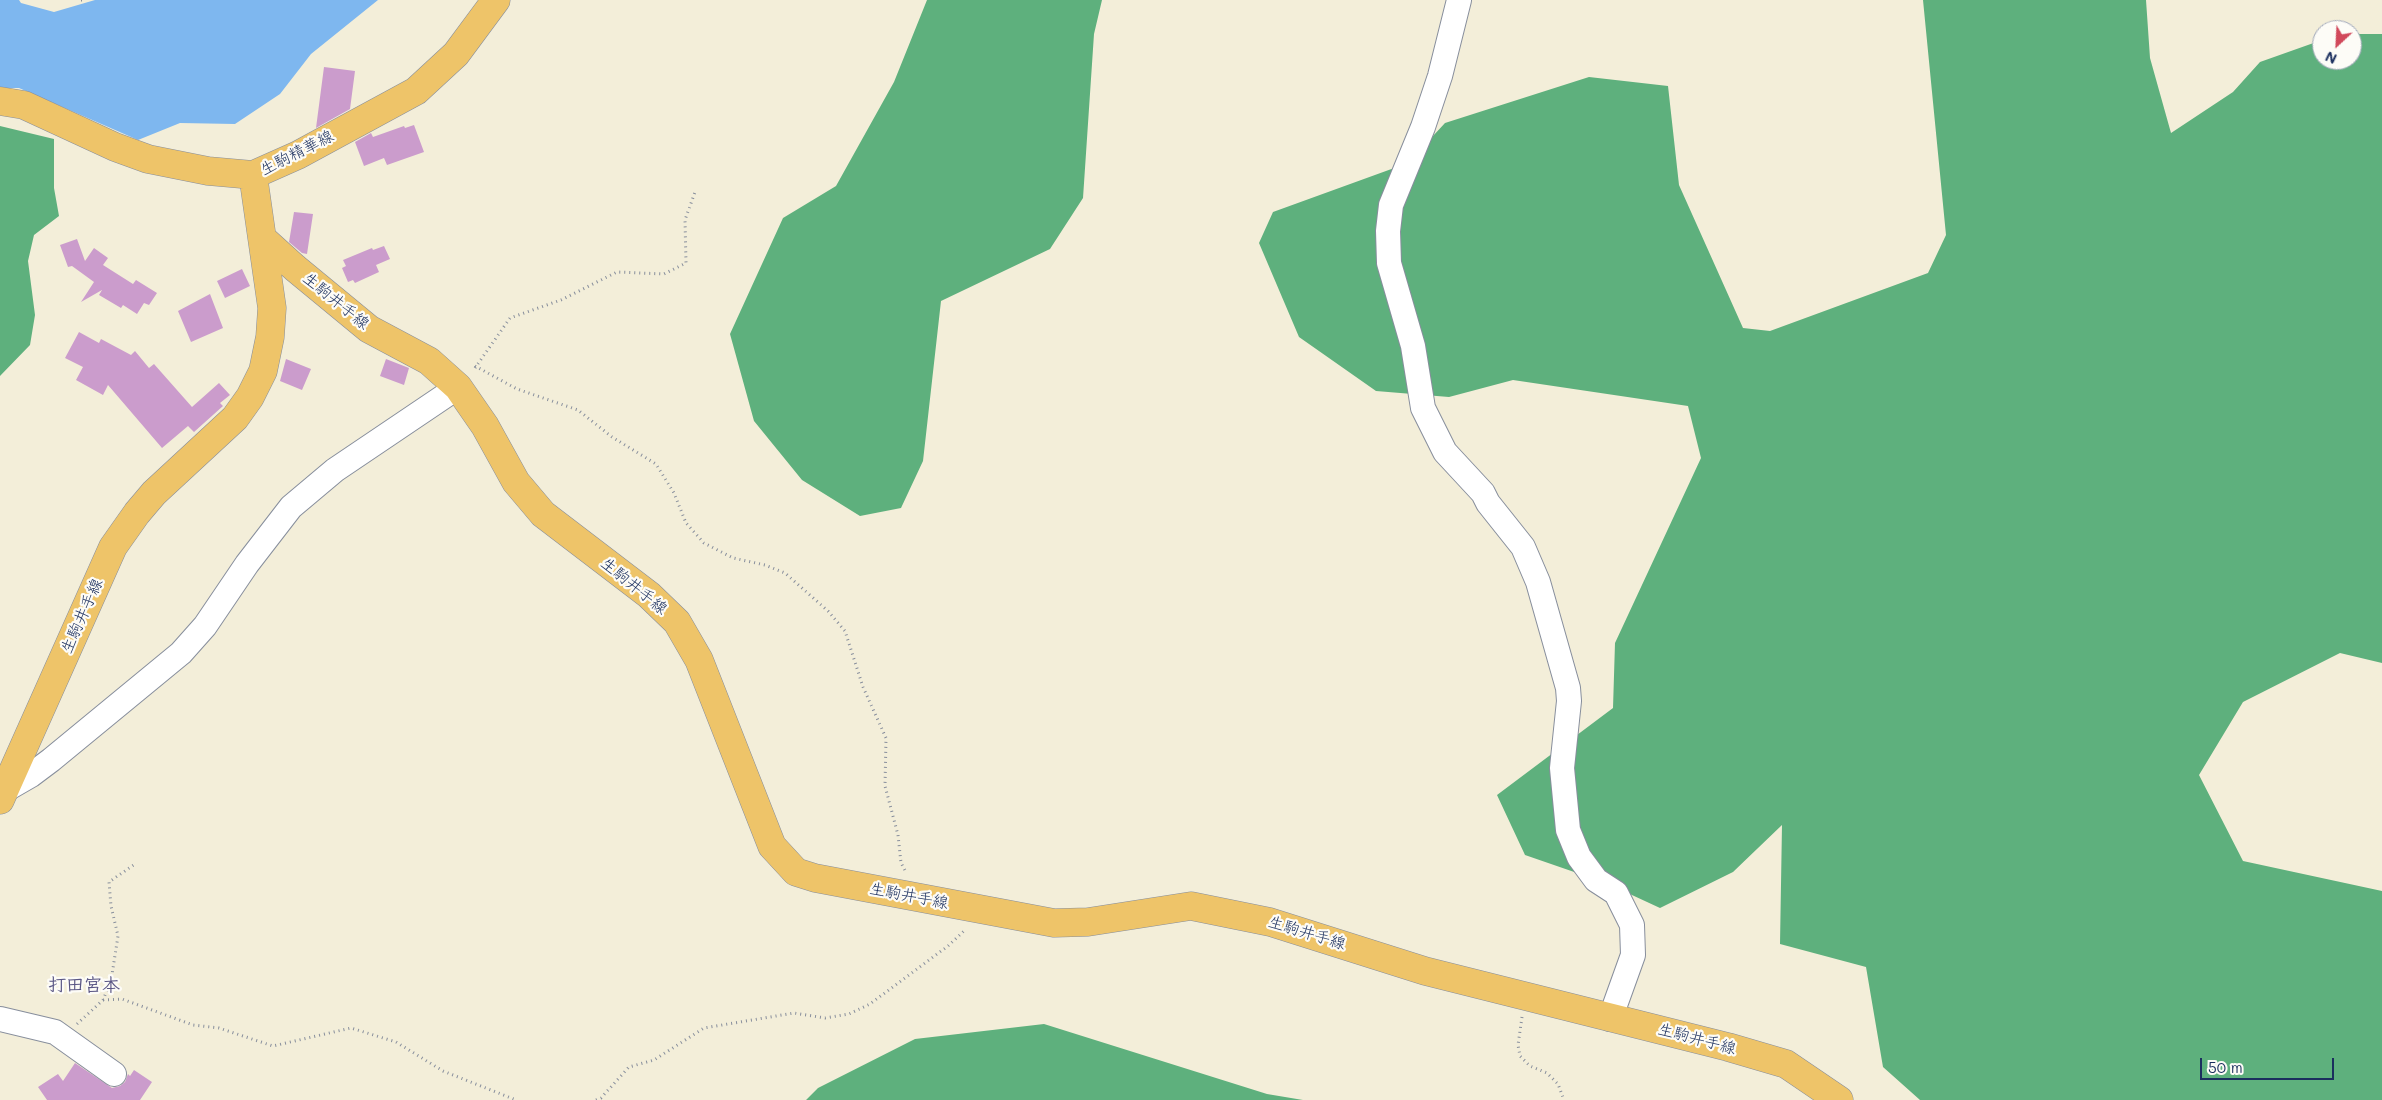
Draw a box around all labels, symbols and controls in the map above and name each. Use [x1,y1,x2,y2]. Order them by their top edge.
north arrow [2312,20,2362,70]
text: N [2322,47,2340,69]
street label: 生駒精華線 [257,126,337,180]
street label: 生駒井手線 [299,268,373,334]
street label: 生駒井手線 [597,553,671,619]
street label: 生駒井手線 [57,576,107,656]
street label: 生駒井手線 [868,879,950,913]
street label: 生駒井手線 [1266,912,1348,954]
district label: 打田宮本 [48,974,120,996]
street label: 生駒井手線 [1656,1019,1738,1059]
scale bar [2202,1048,2336,1080]
text: 50 m [2208,1057,2243,1077]

